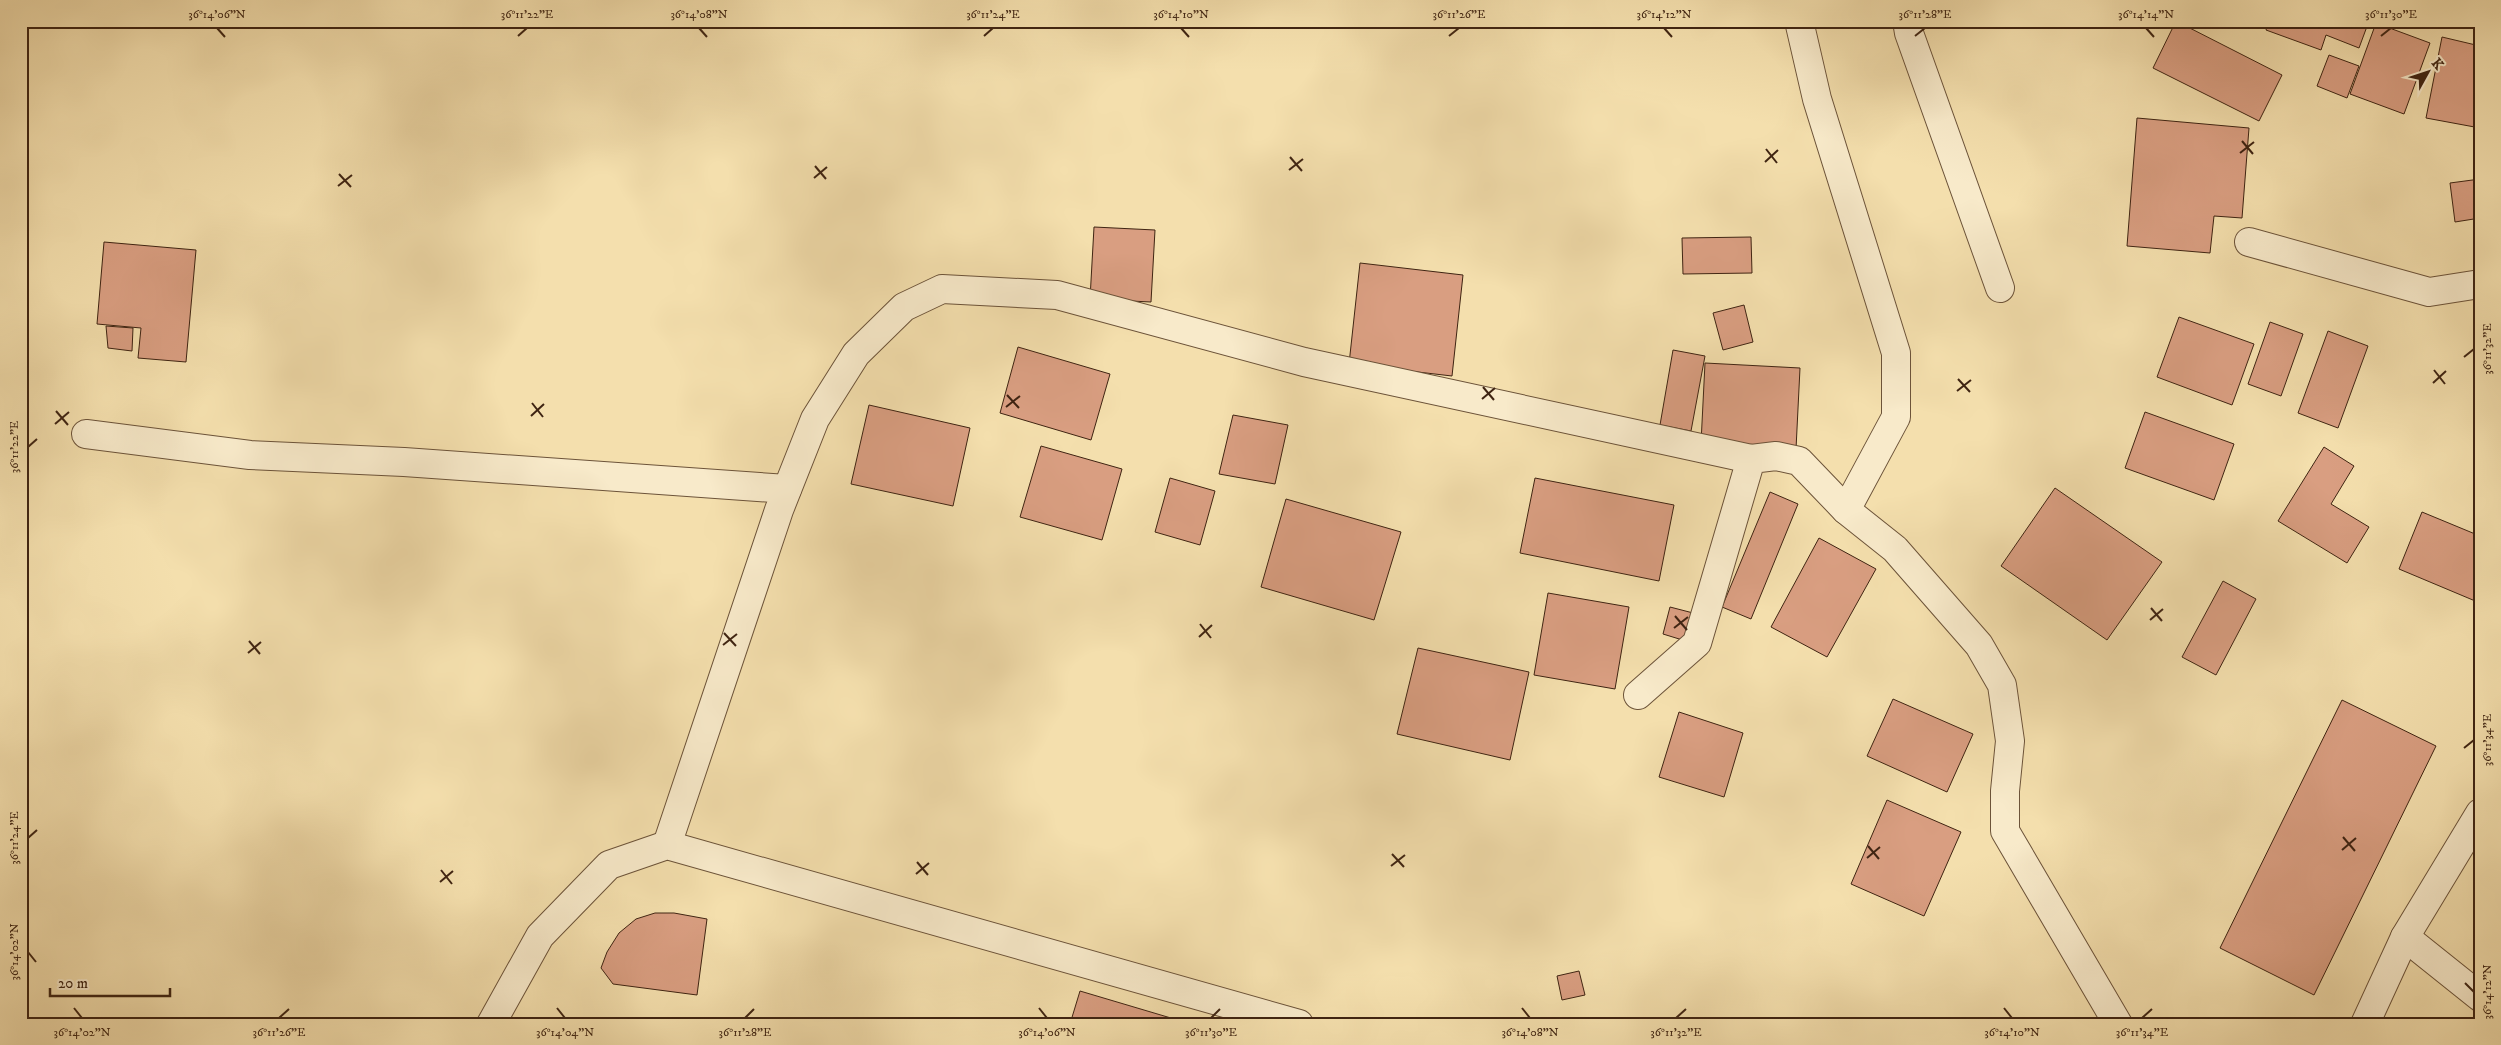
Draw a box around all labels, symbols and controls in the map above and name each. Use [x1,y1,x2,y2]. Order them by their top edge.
text: 36°14'06"N [188,7,246,22]
text: 36°11'22"E [501,7,554,22]
text: 36°14'08"N [670,7,728,22]
text: 36°11'24"E [966,7,1020,22]
text: 36°14'10"N [1153,7,1209,22]
text: 36°11'26"E [1432,7,1486,22]
text: 36°14'12"N [1636,7,1692,22]
text: 36°11'28"E [1899,7,1952,22]
text: 36°14'14"N [2118,7,2174,22]
text: 36°11'30"E [2365,7,2417,22]
north arrow [2404,48,2454,98]
text: K [2427,55,2448,75]
text: 36°11'32"E [2480,323,2495,375]
text: 36°11'22"E [7,420,22,473]
text: 36°11'34"E [2480,713,2495,766]
text: 36°11'24"E [7,811,22,865]
text: 36°14'02"N [7,923,22,981]
text: 36°14'12"N [2480,964,2495,1020]
scale bar [50,965,170,997]
text: 20 m [58,974,88,993]
text: 36°14'02"N [53,1025,111,1040]
text: 36°11'26"E [252,1025,306,1040]
text: 36°14'04"N [536,1025,594,1040]
text: 36°11'28"E [719,1025,772,1040]
text: 36°14'06"N [1018,1025,1076,1040]
text: 36°11'30"E [1185,1025,1237,1040]
text: 36°14'08"N [1501,1025,1559,1040]
text: 36°11'32"E [1650,1025,1702,1040]
text: 36°14'10"N [1984,1025,2040,1040]
text: 36°11'34"E [2116,1025,2169,1040]

